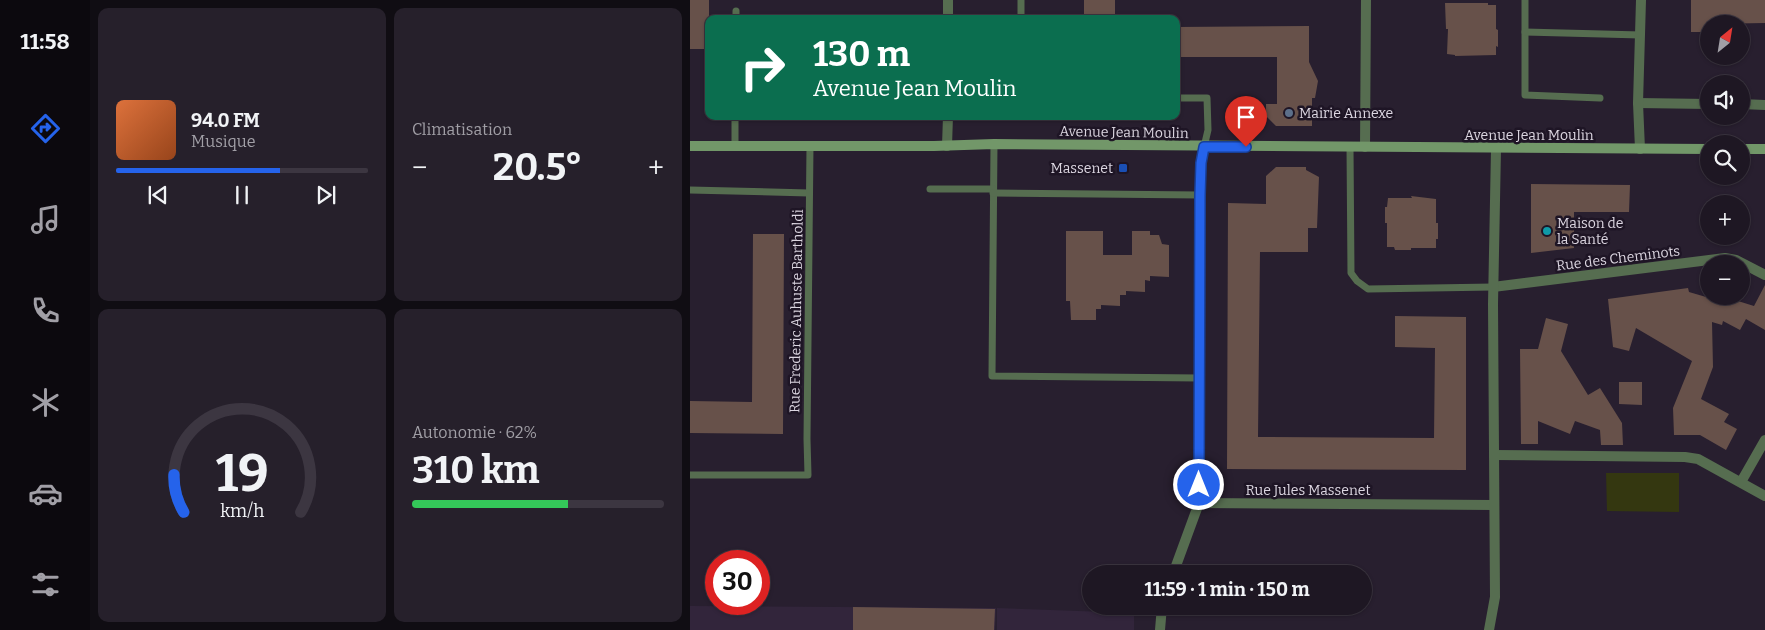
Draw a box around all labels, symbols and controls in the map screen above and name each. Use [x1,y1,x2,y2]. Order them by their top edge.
north arrow [1700,15,1750,65]
map controls [1700,15,1750,305]
text: 11:58 [20,28,70,55]
text: 130 m [813,33,910,75]
icon: right [730,35,795,100]
text: Avenue Jean Moulin [813,75,1016,102]
button: sound [1700,75,1750,125]
pin [1225,96,1267,147]
icon: arrive [1232,103,1260,131]
place label: Mairie Annexe [1299,105,1393,122]
marker: Mairie Annexe [1283,107,1295,119]
text: 94.0 FM [191,109,260,132]
icon: directions [28,111,63,146]
text: Climatisation [412,120,512,139]
street label: Avenue Jean Moulin [1059,123,1189,142]
street label: Avenue Jean Moulin [1464,127,1594,144]
text: Musique [191,132,256,151]
button: search [1700,135,1750,185]
text: 20.5° [493,144,583,190]
text: − [412,151,427,184]
text: + [648,151,664,184]
place label: Massenet [1050,160,1113,177]
marker: Massenet [1117,162,1129,174]
icon: previous [144,181,172,209]
icon: pause [228,181,256,209]
icon: next [312,181,340,209]
button: + [1700,195,1750,245]
icon: music [28,202,63,237]
street label: Rue Frederic Auhuste Bartholdi [786,209,807,413]
place label: Maison de la Santé [1557,215,1623,248]
marker: Maison de la Santé [1541,225,1553,237]
street label: Rue des Cheminots [1555,242,1681,275]
button: − [1700,255,1750,305]
icon: phone [28,293,63,328]
icon: climate [28,385,63,420]
text: Autonomie · 62% [412,423,537,442]
text: 19 [215,442,269,505]
text: 310 km [412,447,540,493]
position arrow [1172,458,1224,510]
icon: car [28,476,63,511]
street label: Rue Jules Massenet [1246,482,1370,499]
text: km/h [220,500,264,522]
speed limit sign: 30 [705,550,770,615]
icon: filters [28,567,63,602]
text: 11:59 · 1 min · 150 m [1144,578,1310,601]

